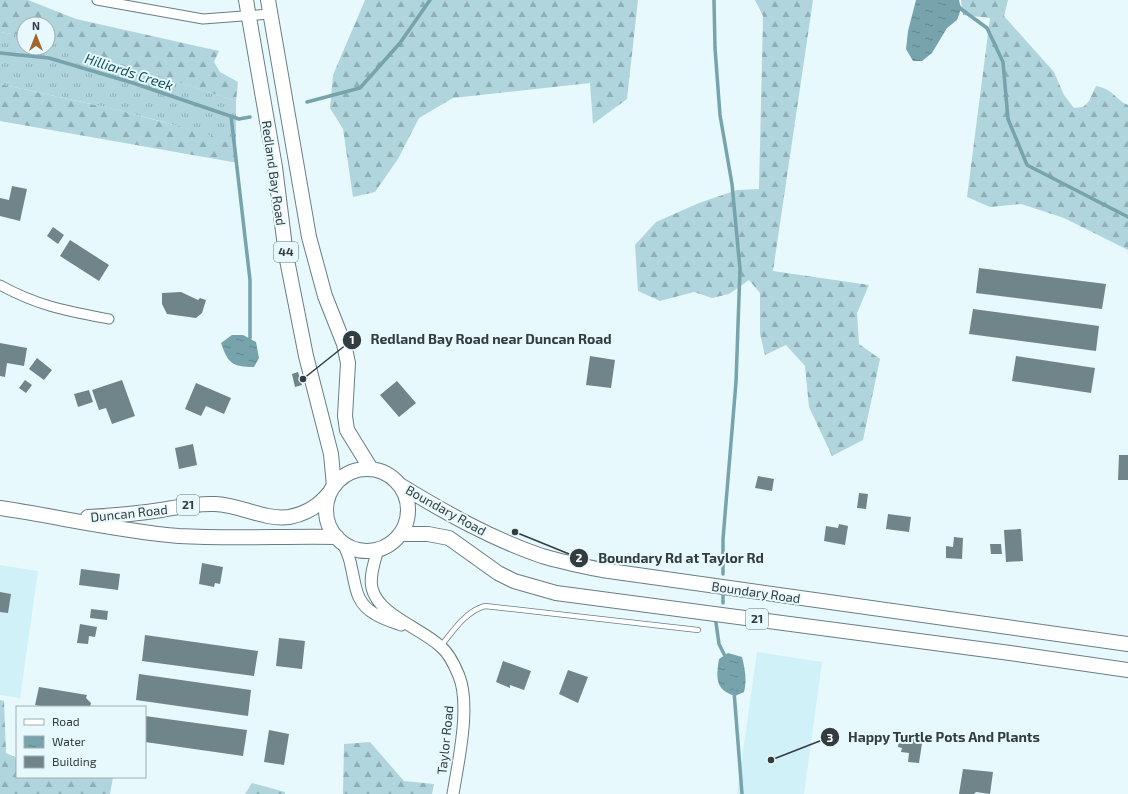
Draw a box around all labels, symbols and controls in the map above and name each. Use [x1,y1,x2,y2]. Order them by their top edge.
north arrow [16,16,56,56]
text: N [32,19,40,32]
water label: Hilliards Creek [83,49,175,94]
street label: Redland Bay Road [259,119,289,227]
road number: 44 [274,242,298,262]
callout: Redland Bay Road near Duncan Road [342,327,620,353]
text: Redland Bay Road near Duncan Road [370,330,612,347]
text: 1 [349,332,355,346]
street label: Boundary Road [403,481,489,539]
road number: 21 [177,495,199,515]
street label: Duncan Road [90,501,168,525]
callout: Boundary Rd at Taylor Rd [569,545,772,571]
text: Boundary Rd at Taylor Rd [598,549,764,566]
text: 2 [576,550,583,564]
street label: Boundary Road [711,578,801,606]
road number: 21 [746,609,768,629]
street label: Taylor Road [433,705,457,775]
legend [16,706,146,778]
text: Road [52,714,80,728]
callout: Happy Turtle Pots And Plants [820,724,1049,750]
text: Happy Turtle Pots And Plants [848,728,1040,745]
text: 3 [827,730,834,744]
text: Water [52,734,86,748]
text: Building [52,754,97,768]

